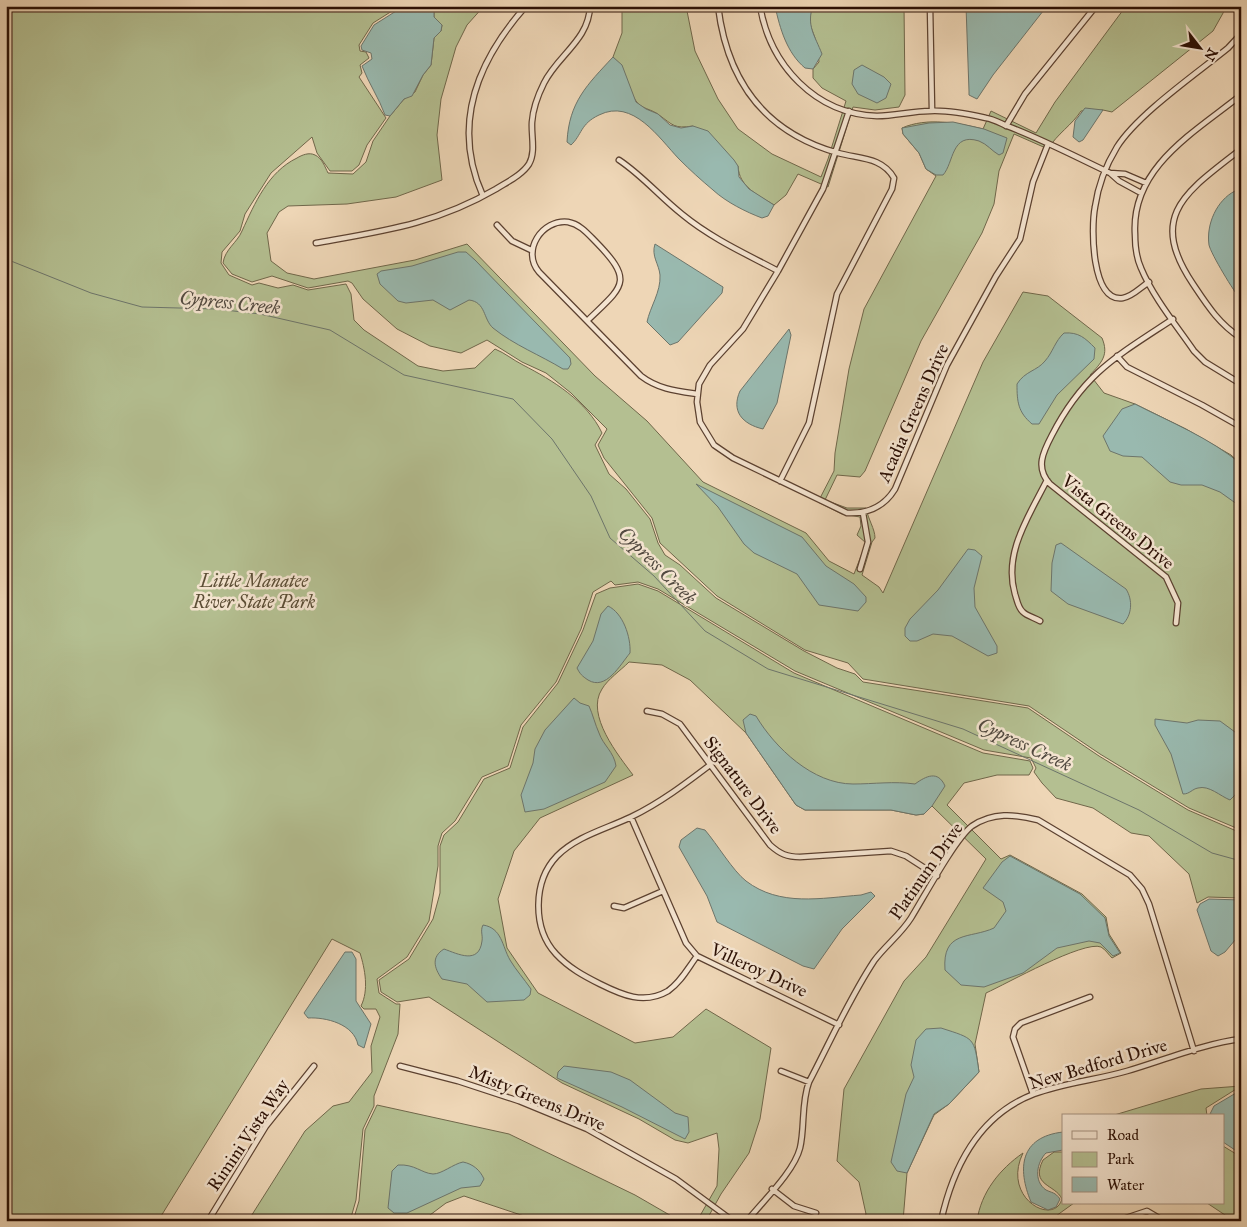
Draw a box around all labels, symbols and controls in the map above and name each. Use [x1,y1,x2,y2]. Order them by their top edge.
north arrow [1174,22,1224,72]
text: N [1200,45,1221,64]
water label: Cypress Creek [178,286,282,320]
street label: Acadia Greens Drive [872,340,953,487]
street label: Vista Greens Drive [1057,469,1179,574]
water label: Cypress Creek [613,521,702,610]
park label: Little Manatee River State Park [192,570,315,613]
water label: Cypress Creek [974,713,1076,777]
street label: Signature Drive [698,732,787,839]
street label: Platinum Drive [884,818,968,924]
street label: Villeroy Drive [706,938,811,1002]
street label: New Bedford Drive [1026,1034,1170,1094]
street label: Misty Greens Drive [466,1061,608,1135]
street label: Rimini Vista Way [202,1074,294,1195]
legend [1062,1114,1224,1204]
text: Road [1107,1126,1139,1144]
text: Park [1107,1150,1134,1168]
text: Water [1107,1176,1144,1194]

